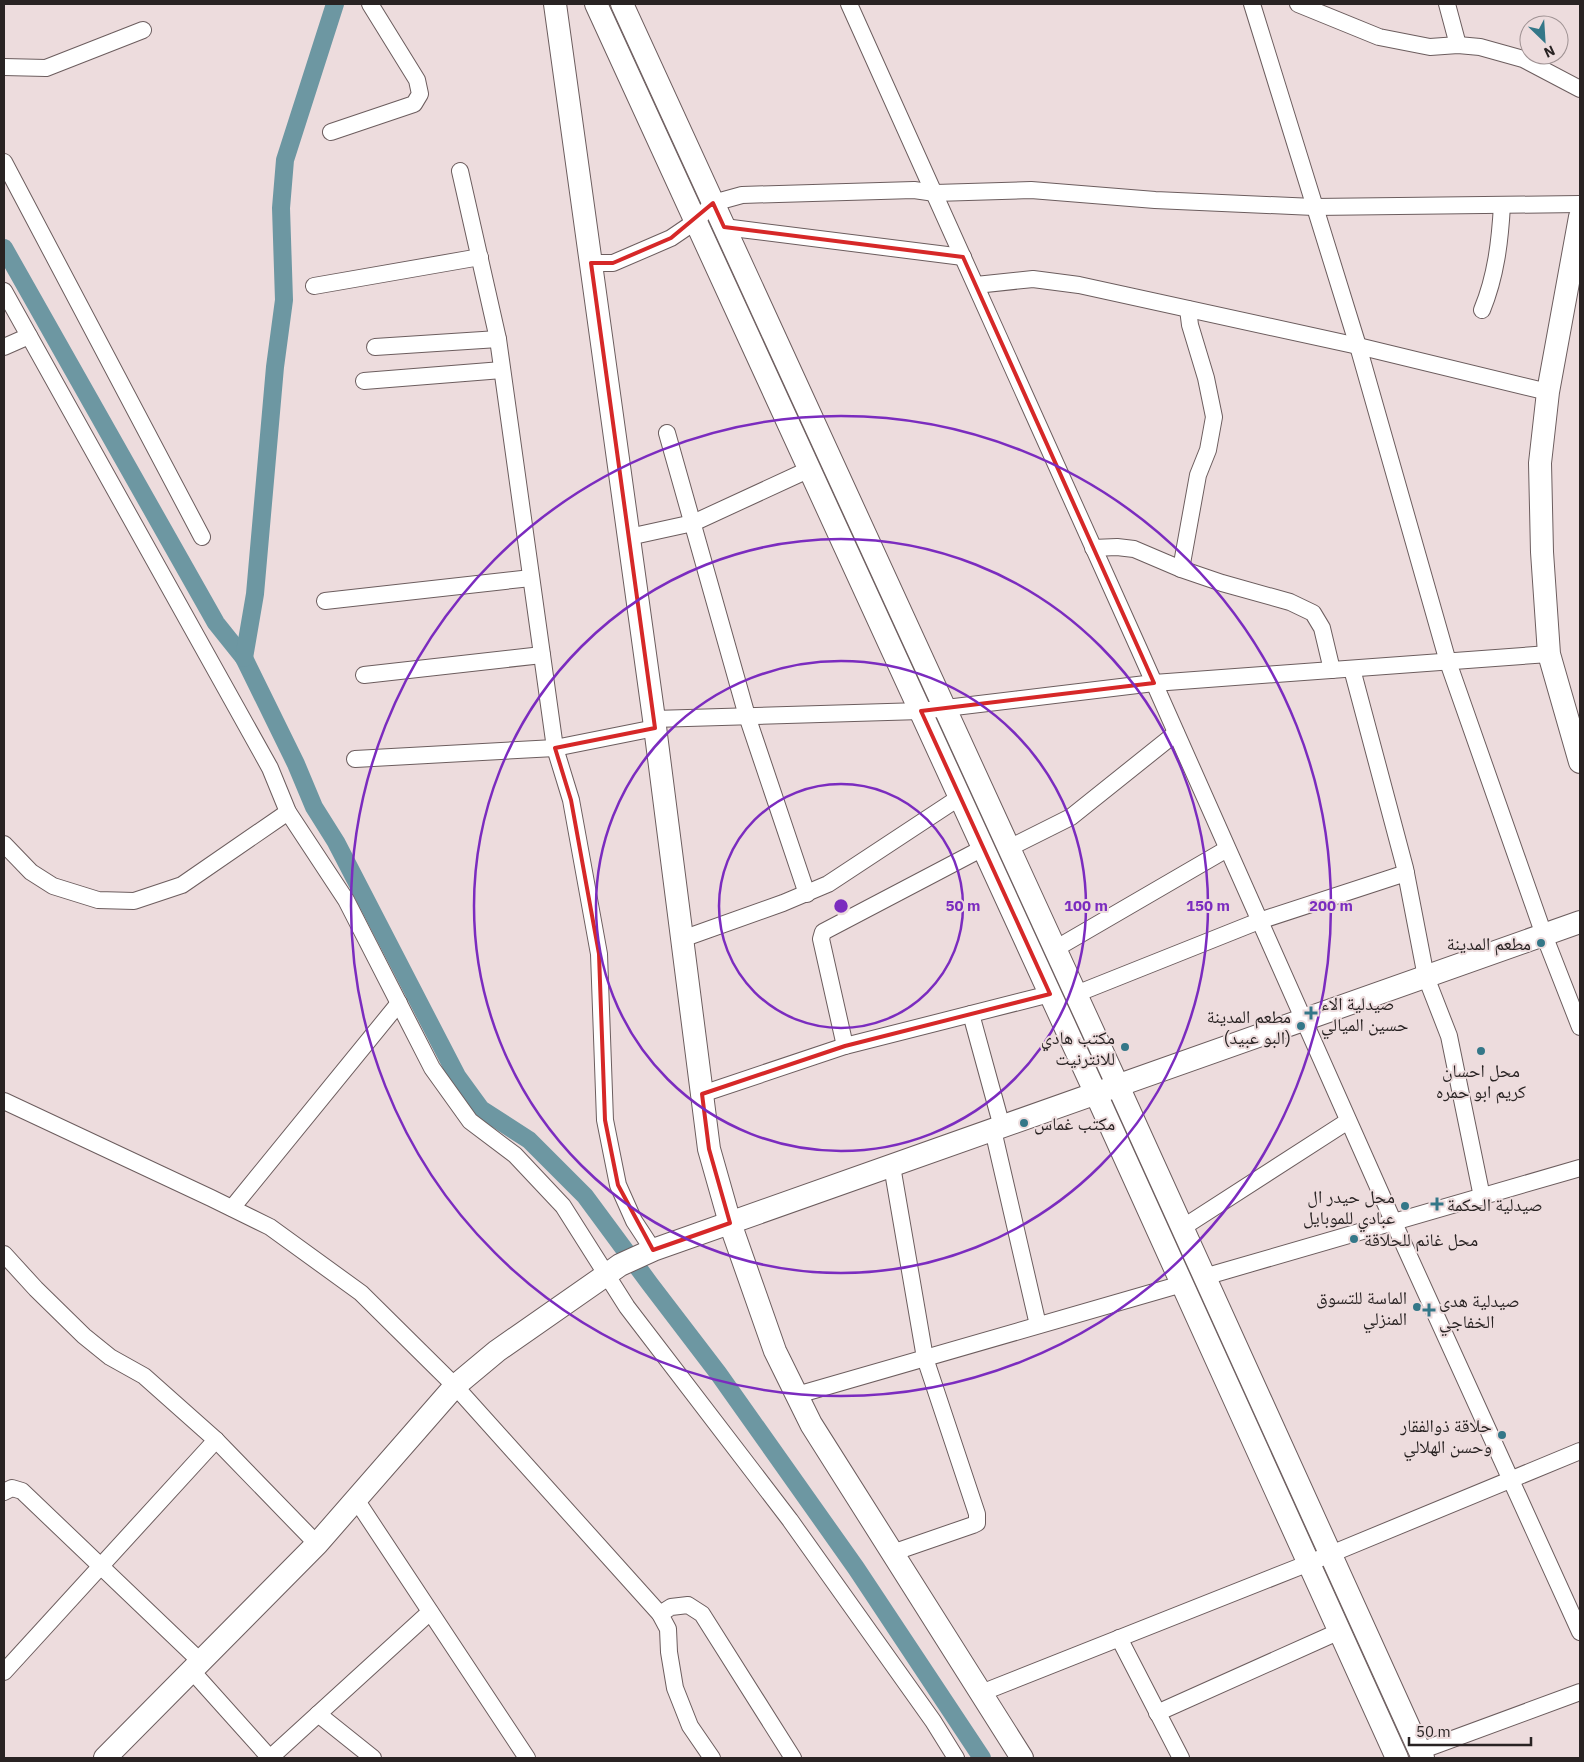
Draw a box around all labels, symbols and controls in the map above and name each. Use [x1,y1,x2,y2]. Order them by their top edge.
north arrow [1519,15,1569,65]
text: N [1541,41,1558,62]
text: 50 m [946,896,980,915]
text: 100 m [1064,896,1108,915]
text: 150 m [1186,896,1230,915]
text: 200 m [1309,896,1353,915]
centre of rings [832,897,850,915]
place label: مطعم المدينة [1447,932,1531,956]
marker: مطعم المدينة [1535,937,1547,949]
place label: صيدلية الاء حسين الميالي [1321,992,1408,1039]
place label: مطعم المدينة (البو عبيد) [1207,1005,1291,1049]
marker: صيدلية الاء حسين الميالي [1305,1007,1317,1019]
marker: مطعم المدينة (البو عبيد) [1295,1020,1307,1032]
place label: مكتب هادي للانترنيت [1041,1026,1115,1070]
marker: مكتب هادي للانترنيت [1119,1041,1131,1053]
marker: محل احسان كريم ابو حمره [1475,1045,1487,1057]
place label: محل احسان كريم ابو حمره [1436,1059,1527,1104]
place label: مكتب غماس [1034,1112,1115,1135]
marker: مكتب غماس [1018,1117,1030,1129]
place label: محل حيدر ال عبادي للموبايل [1303,1185,1395,1232]
place label: صيدلية الحكمة [1447,1193,1543,1216]
marker: صيدلية الحكمة [1431,1198,1443,1210]
marker: محل حيدر ال عبادي للموبايل [1399,1200,1411,1212]
place label: محل غانم للحلاقة [1364,1228,1478,1252]
marker: محل غانم للحلاقة [1348,1233,1360,1245]
place label: الماسة للتسوق المنزلي [1316,1286,1407,1333]
place label: صيدلية هدى الخفاجي [1439,1289,1520,1336]
marker: الماسة للتسوق المنزلي [1411,1301,1423,1313]
marker: صيدلية هدى الخفاجي [1423,1304,1435,1316]
place label: حلاقة ذوالفقار وحسن الهلالي [1399,1414,1492,1461]
marker: حلاقة ذوالفقار وحسن الهلالي [1496,1429,1508,1441]
scale bar [1409,1714,1532,1746]
text: 50 m [1416,1722,1451,1741]

